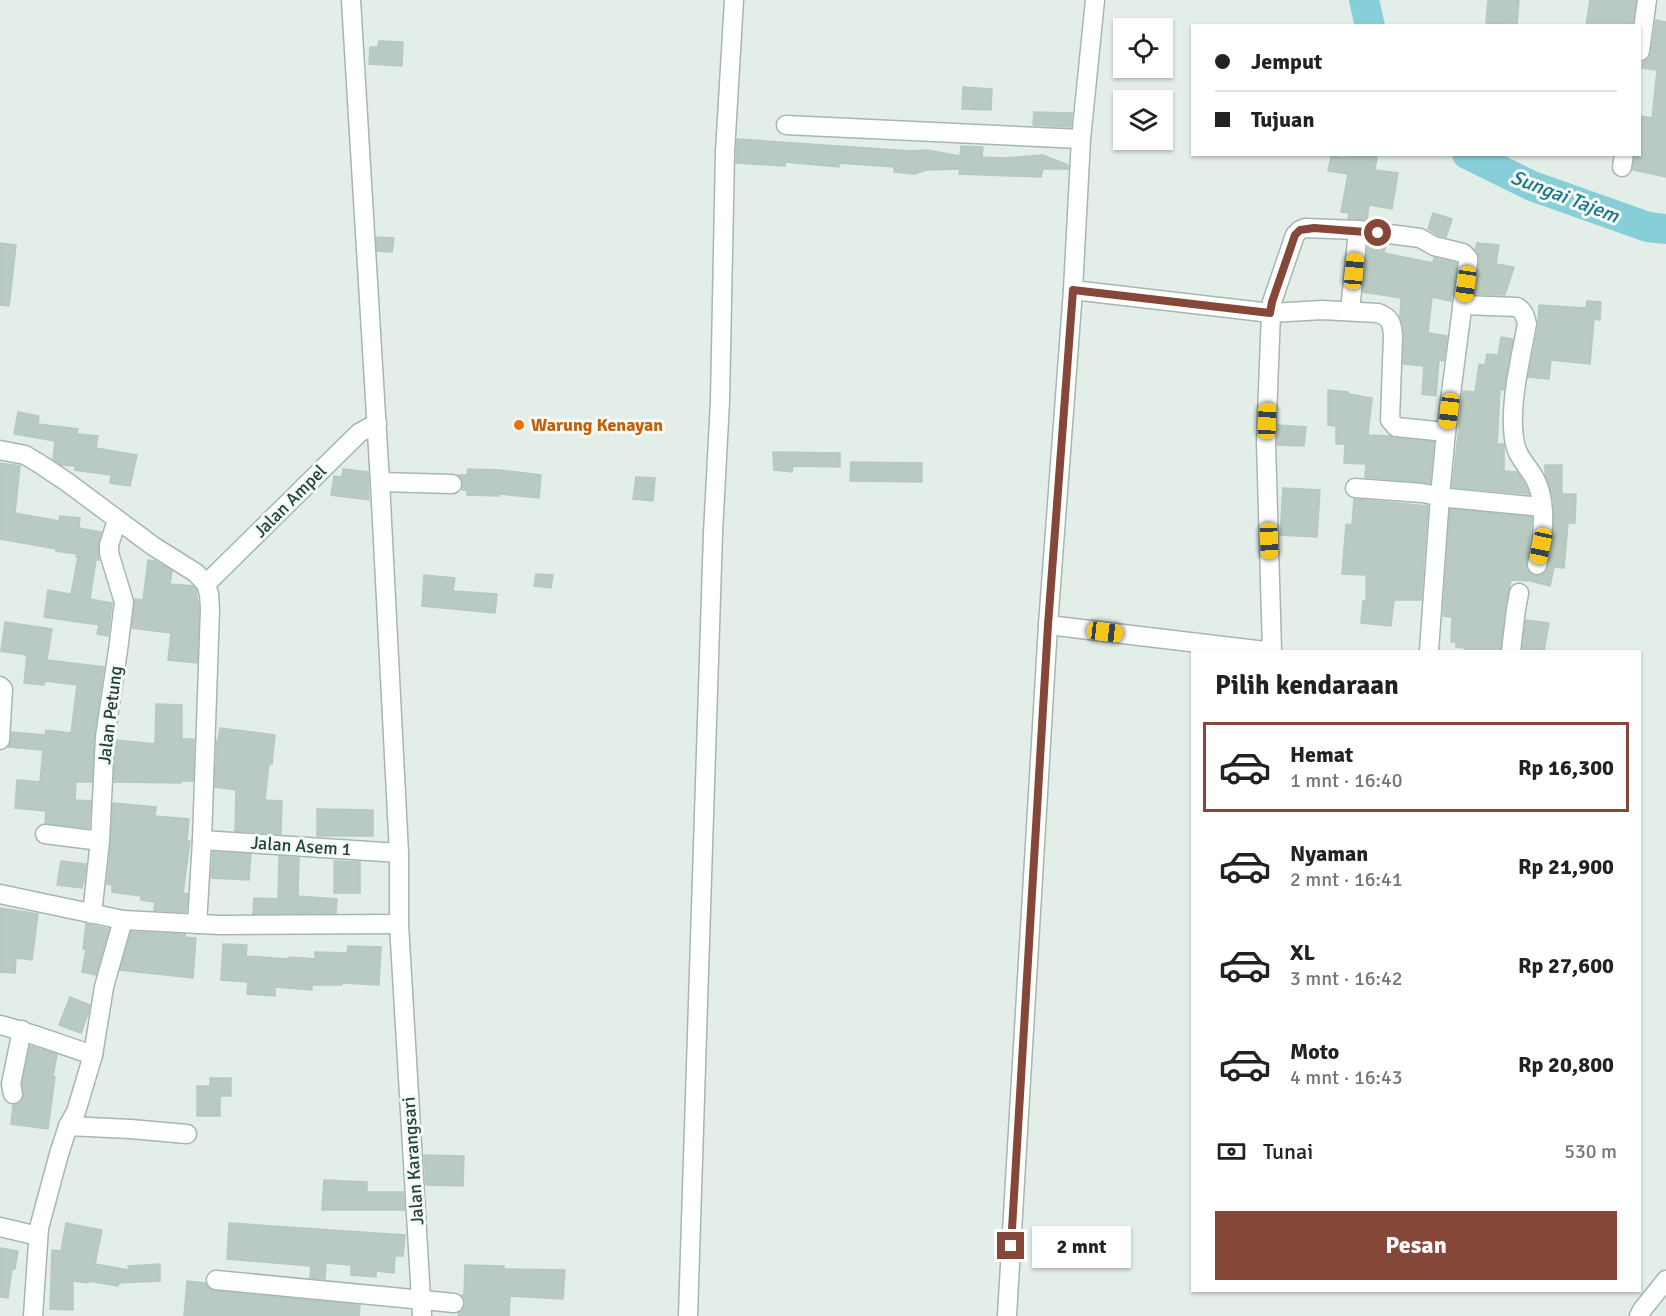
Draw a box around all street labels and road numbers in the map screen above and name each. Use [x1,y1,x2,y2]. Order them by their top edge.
street label: Jalan Ampel [249,460,331,542]
street label: Jalan Petung [93,664,127,766]
street label: Jalan Asem 1 [250,832,352,860]
street label: Jalan Karangsari [398,1096,428,1226]

